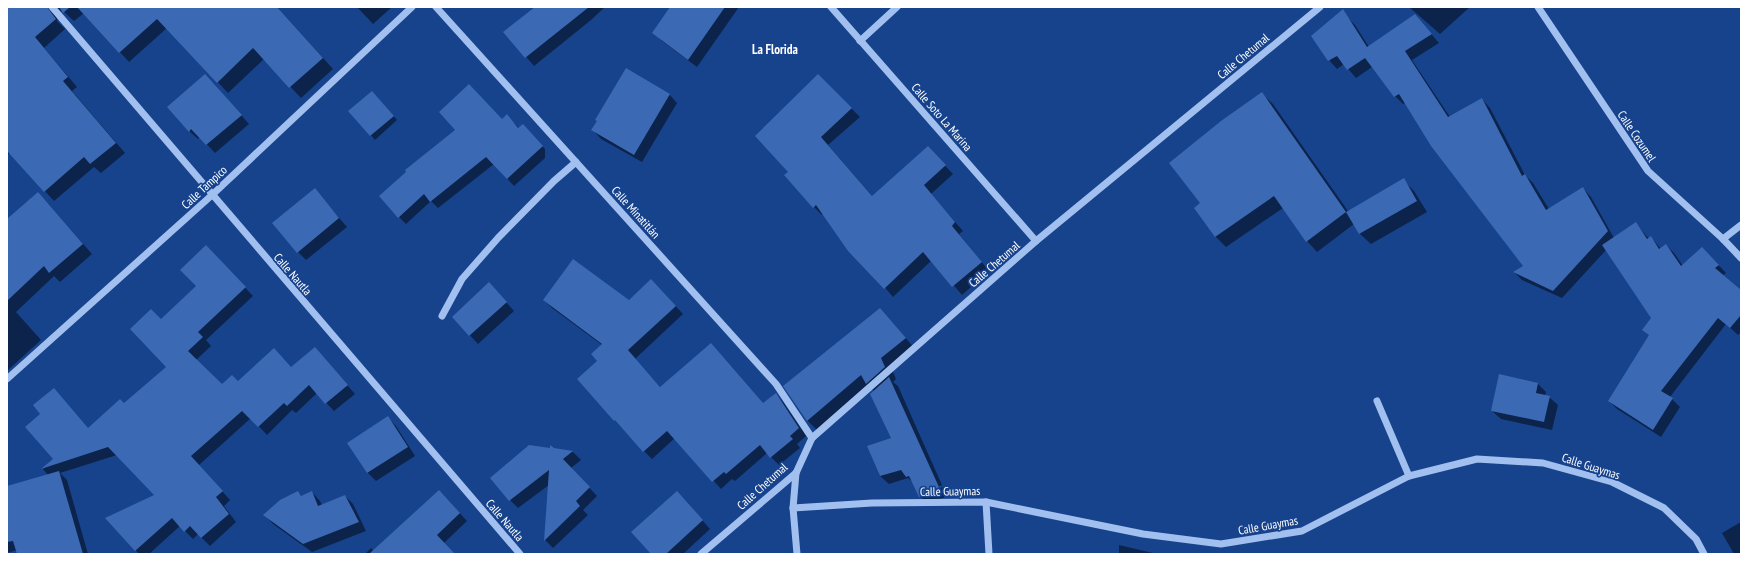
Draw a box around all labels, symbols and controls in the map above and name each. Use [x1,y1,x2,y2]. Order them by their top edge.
street label: Calle Chetumal [1214,30,1272,82]
district label: La Florida [752,41,798,58]
street label: Calle Soto La Marina [908,80,976,154]
street label: Calle Cozumel [1614,108,1660,165]
street label: Calle Tampico [178,162,230,212]
street label: Calle Minatitlán [608,183,664,241]
street label: Calle Chetumal [965,238,1023,290]
street label: Calle Nautla [271,250,315,298]
street label: Calle Guaymas [1560,450,1622,482]
street label: Calle Chetumal [734,459,791,513]
street label: Calle Guaymas [920,483,980,499]
street label: Calle Nautla [483,496,527,544]
street label: Calle Guaymas [1237,512,1299,538]

